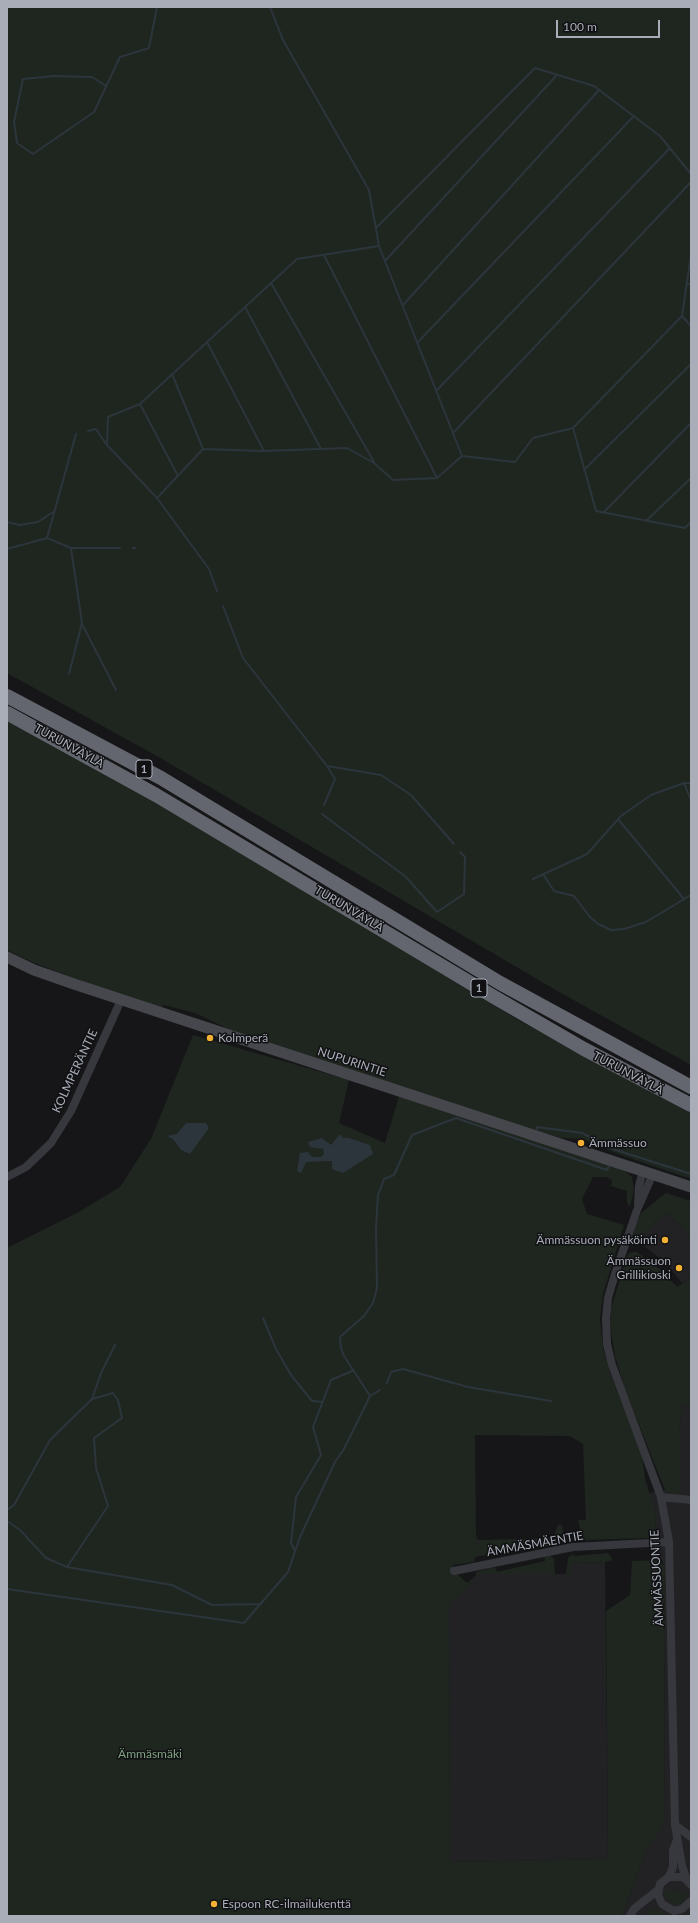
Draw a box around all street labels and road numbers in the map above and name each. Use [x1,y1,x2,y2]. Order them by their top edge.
street label: TURUNVÄYLÄ [31,721,107,771]
road number: 1 [136,760,152,778]
street label: TURUNVÄYLÄ [312,883,386,935]
road number: 1 [471,979,487,997]
street label: KOLMPERÄNTIE [49,1027,101,1115]
street label: NUPURINTIE [316,1044,388,1080]
street label: TURUNVÄYLÄ [590,1048,666,1098]
street label: ÄMMÄSMÄENTIE [486,1528,584,1560]
street label: ÄMMÄSSUONTIE [647,1529,667,1627]

